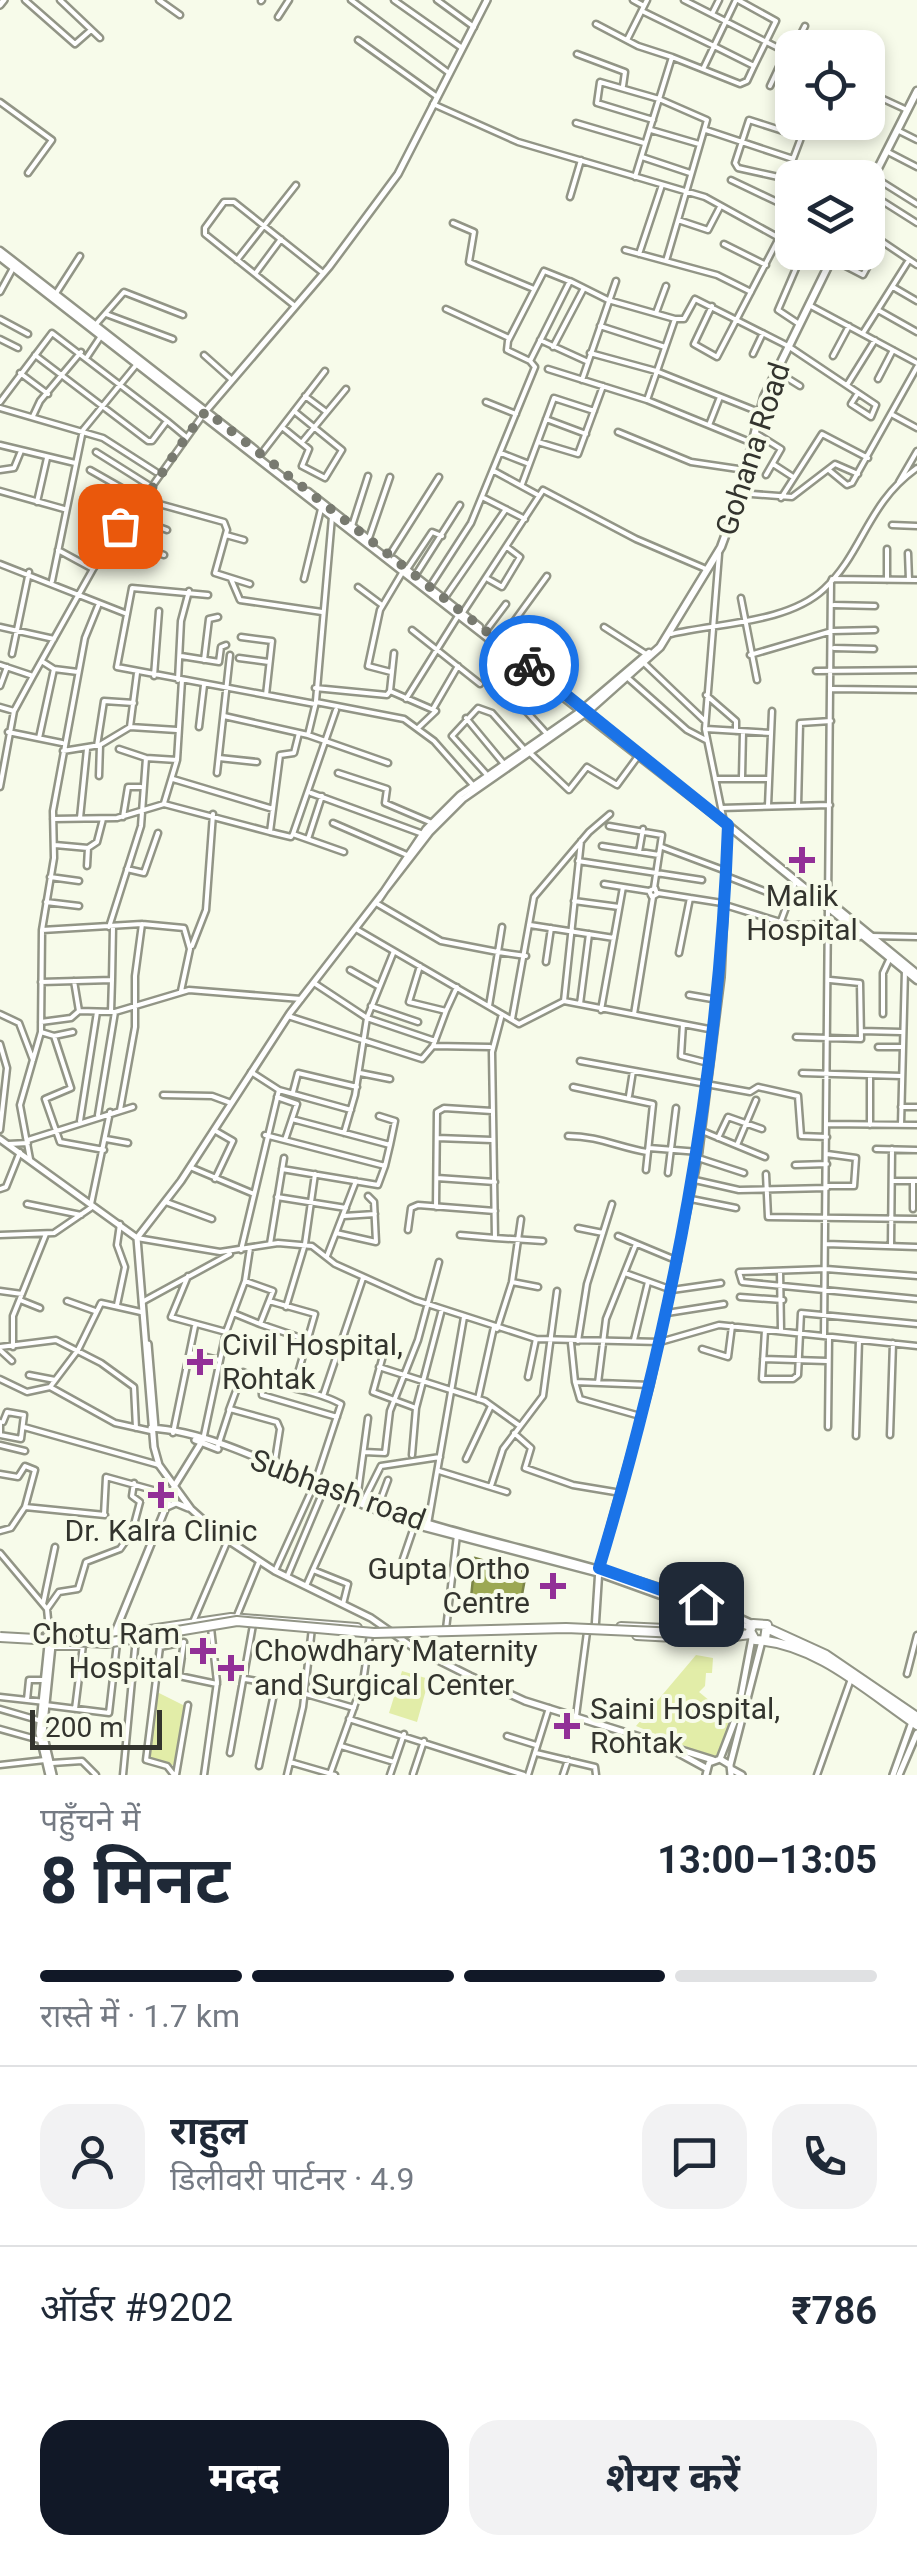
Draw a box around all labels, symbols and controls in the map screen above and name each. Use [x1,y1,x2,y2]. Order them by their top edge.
map controls [775,30,885,270]
button: locate [775,30,885,140]
button: layers [775,160,885,270]
street label: Gohana Road [708,358,797,540]
pin [78,484,163,569]
icon: bag [93,499,148,554]
courier [479,615,579,715]
icon: bike [502,638,557,693]
marker: Malik Hospital [789,847,815,873]
place label: Malik Hospital [746,878,858,947]
place label: Civil Hospital, Rohtak [222,1327,403,1396]
marker: Civil Hospital, Rohtak [187,1349,213,1375]
street label: Subhash road [246,1442,430,1537]
marker: Dr. Kalra Clinic [148,1482,174,1508]
place label: Dr. Kalra Clinic [65,1513,257,1548]
place label: Gupta Ortho Centre [368,1551,530,1620]
pin [659,1562,744,1647]
marker: Gupta Ortho Centre [540,1573,566,1599]
icon: home [674,1577,729,1632]
place label: Chotu Ram Hospital [32,1616,180,1685]
place label: Chowdhary Maternity and Surgical Center [254,1633,538,1702]
marker: Chotu Ram Hospital [190,1638,216,1664]
marker: Chowdhary Maternity and Surgical Center [218,1655,244,1681]
place label: Saini Hospital, Rohtak [590,1691,780,1760]
scale bar [30,1705,162,1750]
text: 200 m [45,1711,124,1744]
marker: Saini Hospital, Rohtak [554,1713,580,1739]
text: पहुँचने में [40,1801,140,1839]
text: 13:00–13:05 [657,1838,877,1882]
text: 8 मिनट [40,1843,230,1919]
text: रास्ते में · 1.7 km [40,1997,240,2035]
button: person [40,2104,145,2209]
button: chat [642,2104,747,2209]
button: phone [772,2104,877,2209]
text: राहुल [170,2109,247,2153]
text: डिलीवरी पार्टनर · 4.9 [170,2160,415,2198]
text: ऑर्डर #9202 [40,2286,233,2330]
text: ₹786 [792,2289,877,2333]
button: मदद [40,2420,449,2535]
button: शेयर करें [469,2420,877,2535]

